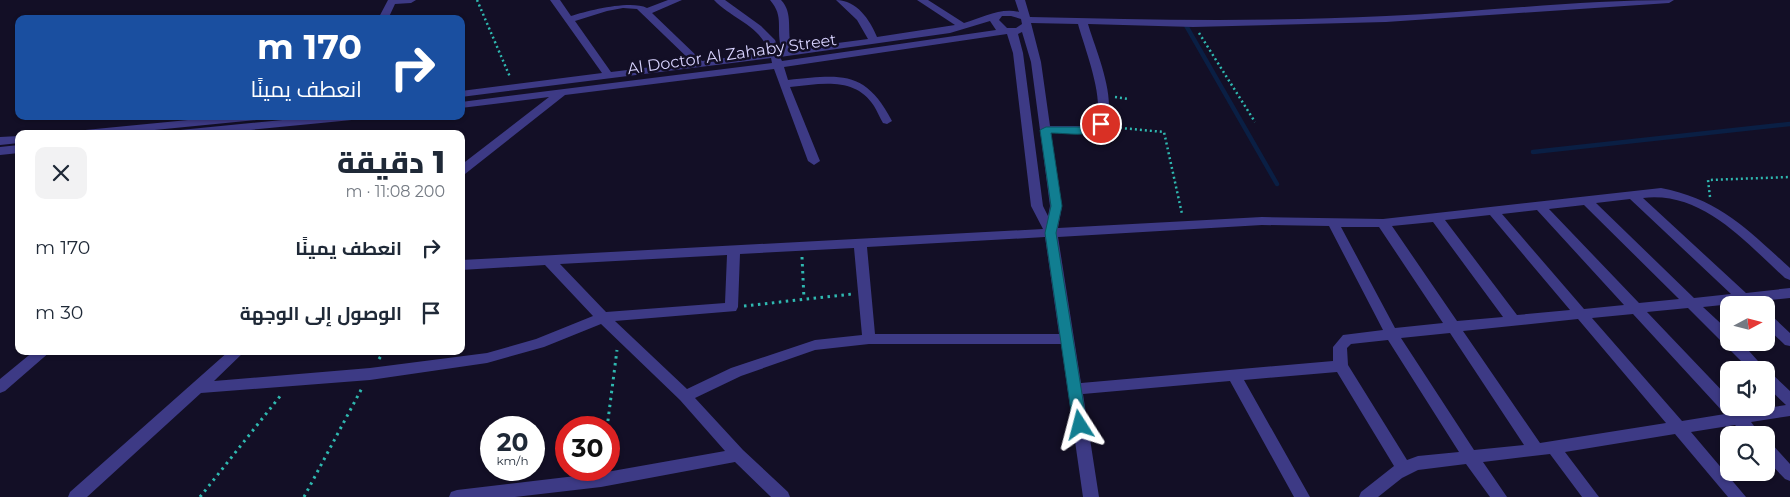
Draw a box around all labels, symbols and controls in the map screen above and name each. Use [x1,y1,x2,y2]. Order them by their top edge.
text: 170 m [257,25,362,68]
street label: Al Doctor Al Zahaby Street [626,30,838,78]
icon: right [380,35,445,100]
text: انعطف يمينًا [251,76,362,103]
pin [1080,103,1122,145]
icon: arrive [1087,110,1115,138]
text: 1 دقيقة [337,144,445,181]
button: close [35,147,87,199]
text: 200 m · 11:08 [345,182,445,201]
icon: right [417,234,445,262]
text: 170 m [35,236,90,259]
text: انعطف يمينًا [295,237,402,260]
north arrow [1720,296,1775,351]
map controls [1720,296,1775,481]
icon: arrive [417,299,445,327]
text: 30 m [35,301,83,324]
text: الوصول إلى الوجهة [240,302,402,325]
button: sound [1720,361,1775,416]
position arrow [1053,398,1105,450]
speed limit sign: 30 [555,416,620,481]
button: search [1720,426,1775,481]
text: 20 [497,427,528,457]
text: km/h [496,453,529,468]

